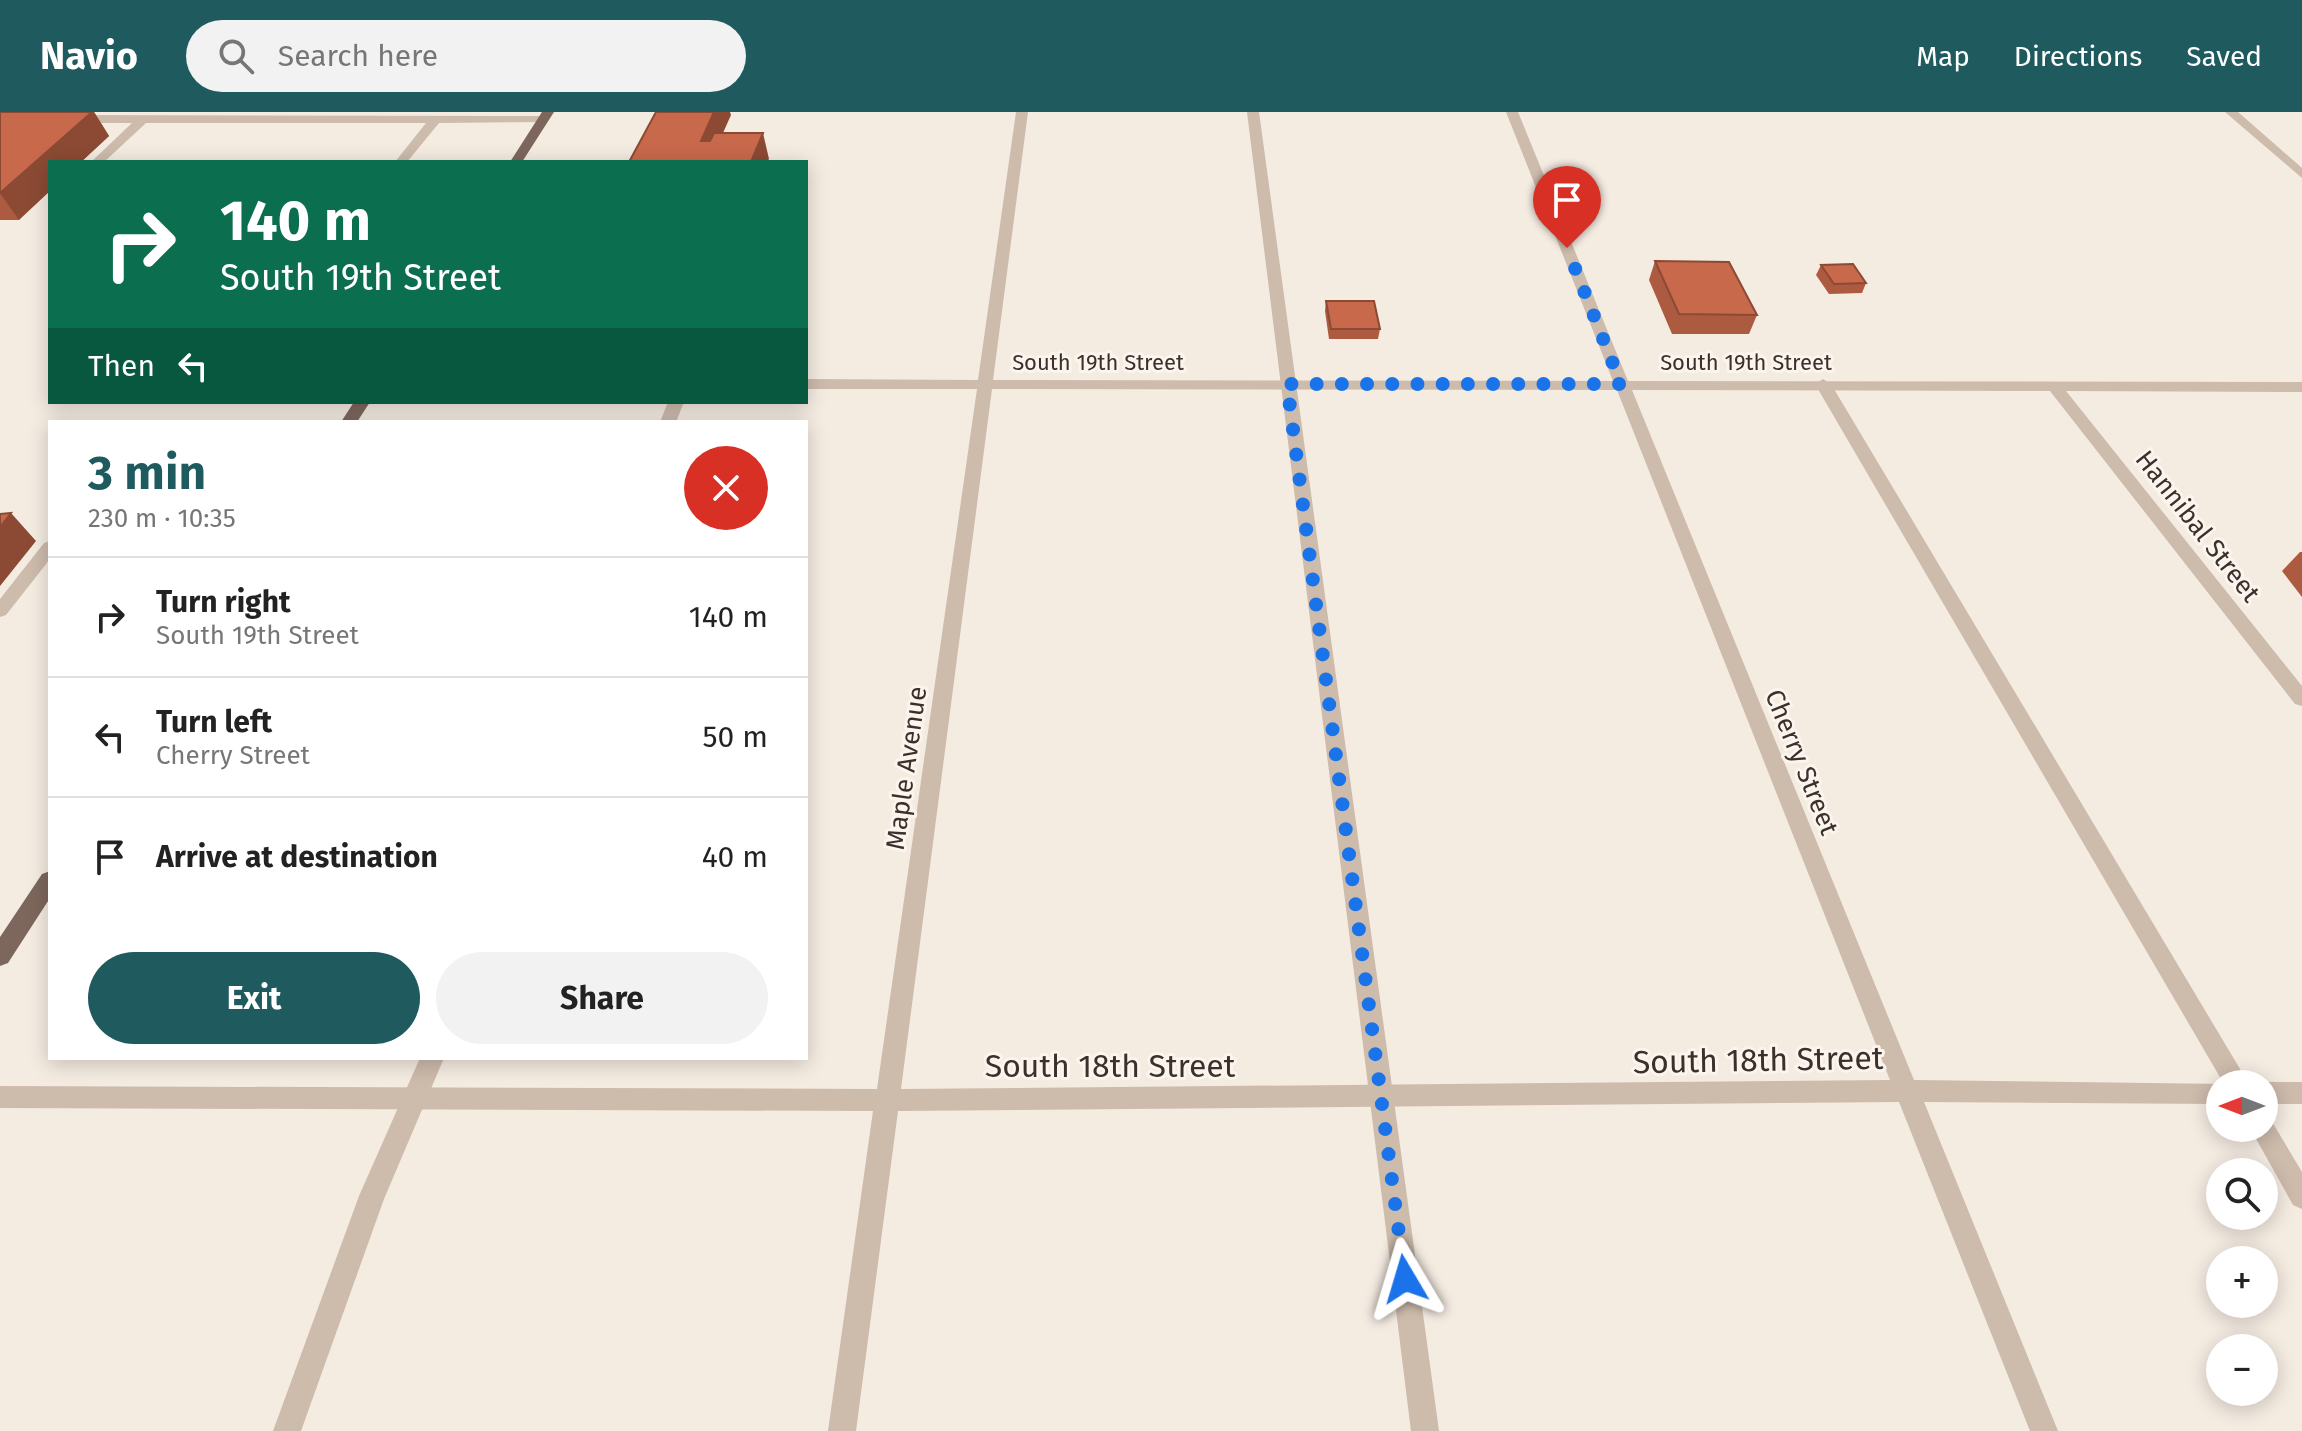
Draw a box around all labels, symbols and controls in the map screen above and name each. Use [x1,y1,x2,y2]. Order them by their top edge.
search box [186,20,746,92]
text: Navio [40,33,138,79]
icon: search [214,34,258,78]
text: Search here [278,38,438,74]
text: Map [1916,40,1970,73]
text: Directions [2014,40,2142,73]
text: Saved [2186,40,2262,73]
pin [1533,166,1601,248]
icon: arrive [1545,178,1589,222]
text: 140 m [220,188,371,255]
icon: right [88,192,192,296]
text: South 19th Street [220,256,501,300]
icon: left [171,344,215,388]
text: Then [88,348,155,384]
street label: South 19th Street [1012,349,1184,376]
street label: South 19th Street [1660,349,1832,376]
text: 3 min [88,444,206,502]
street label: Hannibal Street [2129,444,2267,609]
button: close [684,446,768,530]
text: 230 m · 10:35 [88,503,236,534]
text: Turn right [156,584,291,620]
icon: right [88,595,132,639]
text: 140 m [689,599,768,635]
text: South 19th Street [156,620,359,651]
street label: Maple Avenue [880,684,933,852]
street label: Cherry Street [1758,685,1845,840]
text: Turn left [156,704,272,740]
icon: left [88,715,132,759]
text: 50 m [703,719,768,755]
text: Cherry Street [156,740,310,771]
icon: arrive [88,835,132,879]
text: Arrive at destination [156,839,438,875]
text: 40 m [702,839,768,875]
button: Exit [88,952,420,1044]
button: Share [436,952,768,1044]
street label: South 18th Street [1632,1039,1884,1081]
street label: South 18th Street [985,1047,1236,1085]
north arrow [2206,1070,2278,1142]
map controls [2206,1070,2278,1406]
button: search [2206,1158,2278,1230]
position arrow [1363,1237,1447,1321]
button: + [2206,1246,2278,1318]
button: − [2206,1334,2278,1406]

